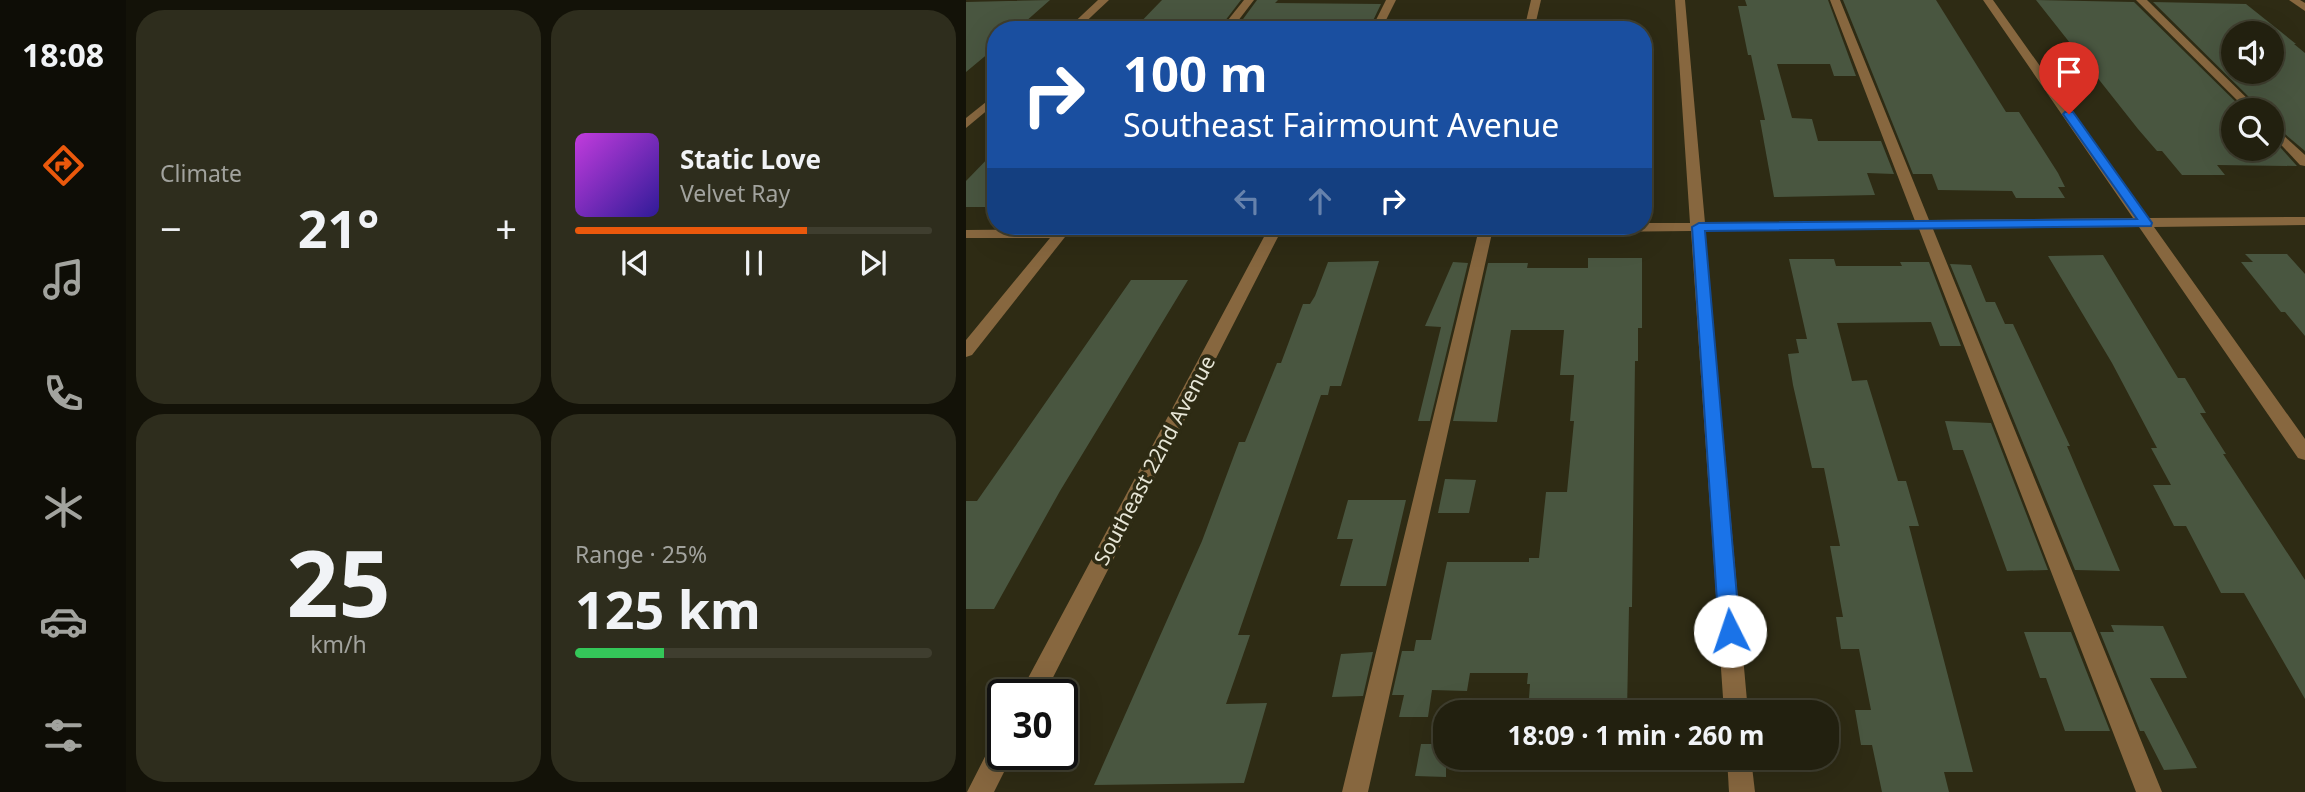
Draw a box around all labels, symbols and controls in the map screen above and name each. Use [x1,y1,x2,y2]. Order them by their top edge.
map controls [2221,21,2284,161]
button: sound [2221,21,2284,84]
text: 18:08 [22,33,104,76]
text: 100 m [1123,40,1268,106]
pin [2039,42,2099,114]
icon: right [1008,49,1099,140]
icon: arrive [2050,53,2088,91]
button: search [2221,98,2284,161]
text: Southeast Fairmount Avenue [1123,103,1559,146]
icon: directions [39,141,88,190]
text: Static Love [680,141,821,177]
text: Climate [160,157,242,189]
text: Velvet Ray [680,177,790,209]
icon: left [1228,182,1266,220]
icon: ahead [1301,182,1339,220]
icon: right [1374,182,1412,220]
text: 21° [298,192,379,263]
text: − [160,202,182,254]
text: + [495,202,517,254]
icon: previous [616,244,654,282]
icon: pause [735,244,773,282]
icon: next [854,244,892,282]
icon: music [39,255,88,304]
street label: Southeast 22nd Avenue [1087,350,1221,570]
icon: phone [39,369,88,418]
icon: climate [39,483,88,532]
text: 25 [286,520,391,644]
text: Range · 25% [575,538,707,570]
text: 125 km [575,573,761,644]
position arrow [1693,594,1767,668]
icon: car [39,597,88,646]
text: km/h [310,628,367,660]
speed limit sign: 30 [987,679,1078,770]
icon: filters [39,711,88,760]
text: 18:09 · 1 min · 260 m [1508,717,1764,753]

